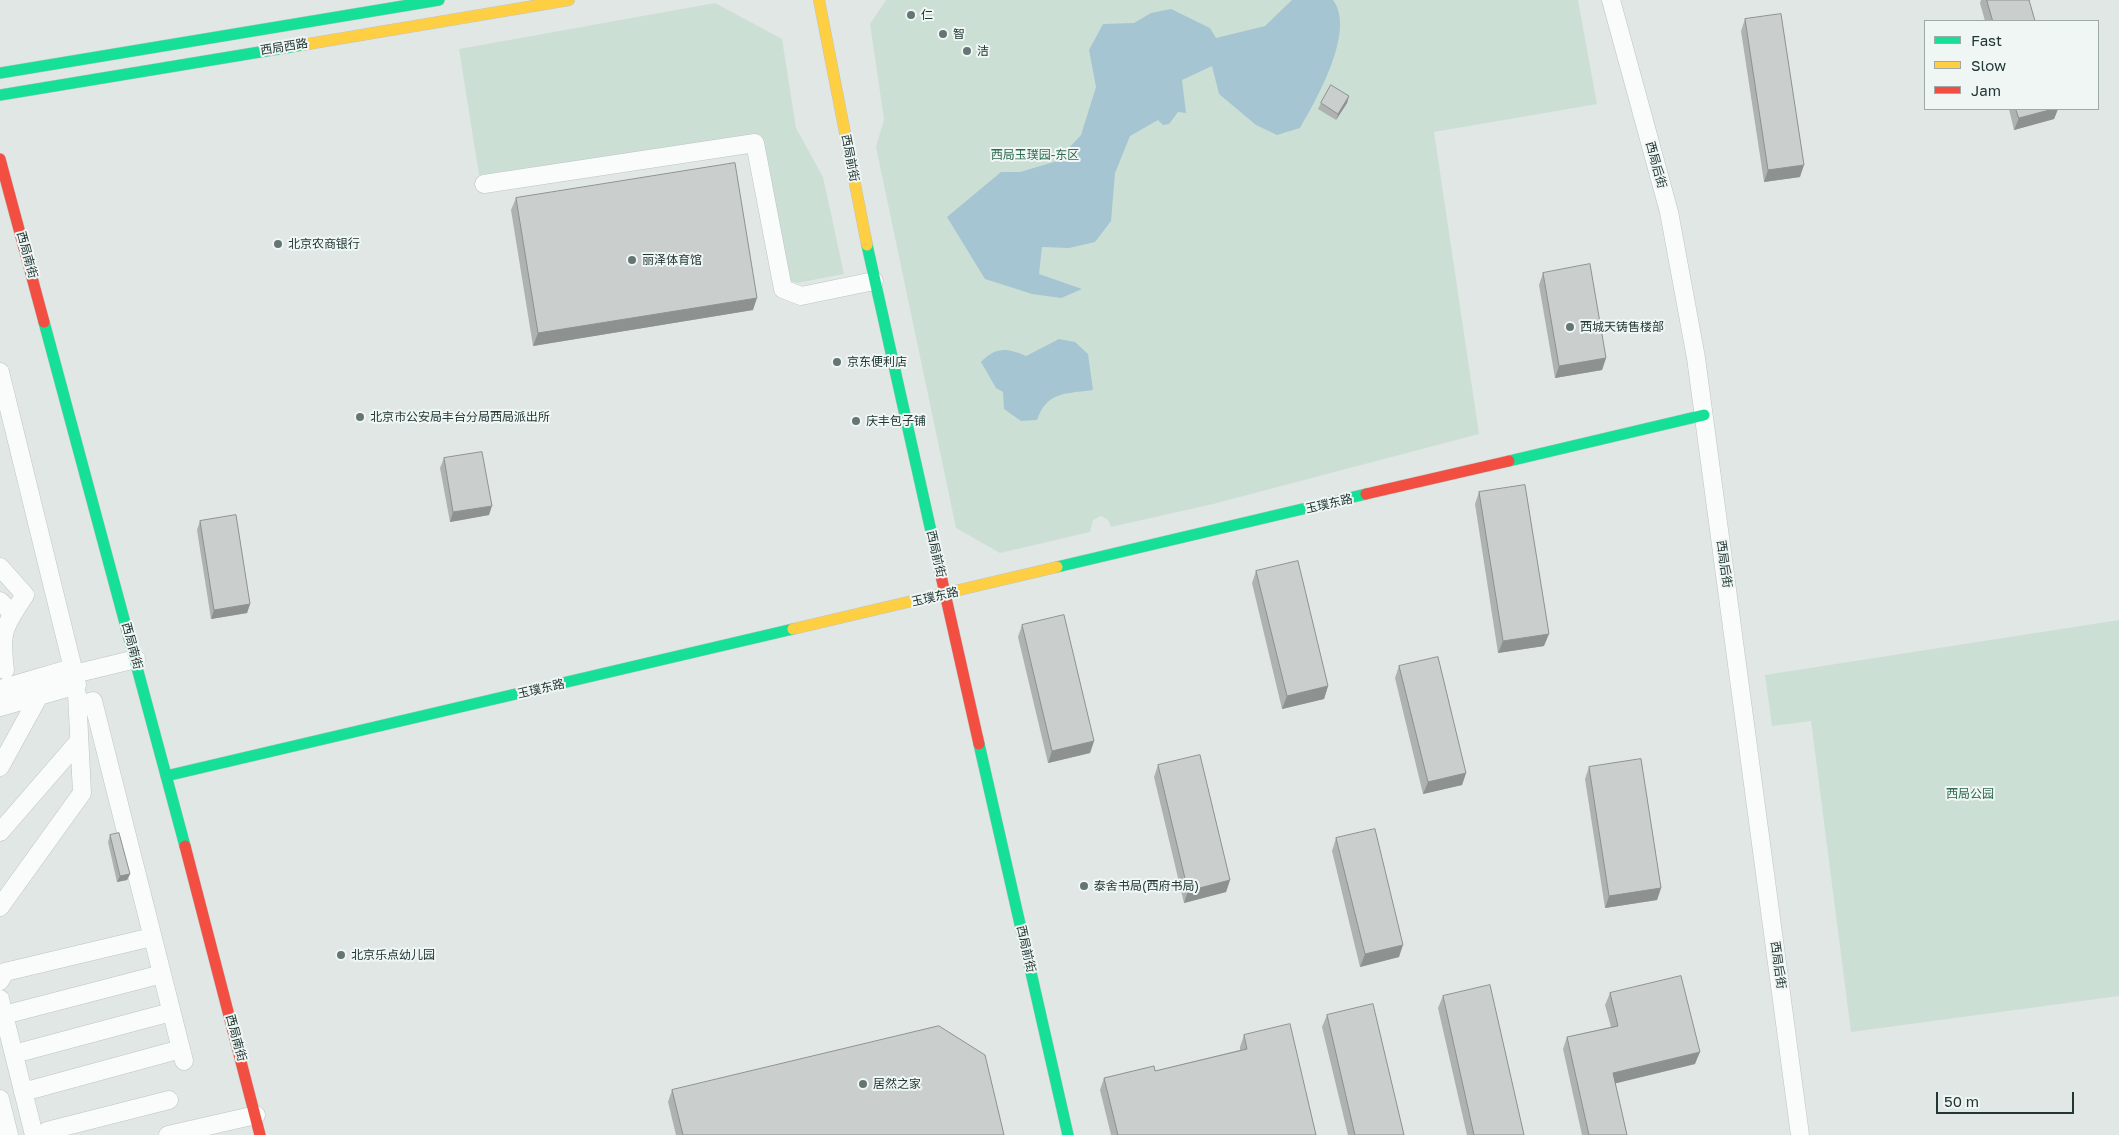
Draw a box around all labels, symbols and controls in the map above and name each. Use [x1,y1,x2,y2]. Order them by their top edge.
place label: 仁 [921,8,933,22]
marker: 仁 [905,9,917,21]
legend [1924,20,2099,110]
place label: 智 [953,27,965,41]
marker: 智 [937,28,949,40]
text: Fast [1971,31,2002,49]
street label: 西局西路 [259,36,309,58]
place label: 洁 [977,44,989,58]
marker: 洁 [961,45,973,57]
text: Slow [1971,56,2006,74]
text: Jam [1971,81,2001,99]
street label: 西局前街 [838,133,862,183]
street label: 西局后街 [1643,140,1669,190]
park label: 西局玉璞园-东区 [991,148,1079,162]
street label: 西局南街 [14,230,40,280]
place label: 北京农商银行 [288,237,360,251]
marker: 北京农商银行 [272,238,284,250]
place label: 丽泽体育馆 [642,253,702,267]
marker: 丽泽体育馆 [626,254,638,266]
place label: 西城天铸售楼部 [1580,320,1664,334]
marker: 西城天铸售楼部 [1564,321,1576,333]
place label: 京东便利店 [847,355,907,369]
marker: 京东便利店 [831,356,843,368]
place label: 北京市公安局丰台分局西局派出所 [370,410,550,424]
marker: 北京市公安局丰台分局西局派出所 [354,411,366,423]
place label: 庆丰包子铺 [866,414,926,428]
marker: 庆丰包子铺 [850,415,862,427]
street label: 玉璞东路 [1304,492,1354,516]
street label: 西局前街 [924,529,948,579]
street label: 西局后街 [1714,539,1734,589]
street label: 玉璞东路 [910,585,960,609]
street label: 西局南街 [119,621,145,671]
street label: 玉璞东路 [516,677,566,701]
park label: 西局公园 [1946,787,1994,801]
place label: 泰舍书局(西府书局) [1094,879,1199,893]
marker: 泰舍书局(西府书局) [1078,880,1090,892]
street label: 西局前街 [1014,924,1038,974]
street label: 西局后街 [1768,940,1788,990]
place label: 北京乐点幼儿园 [351,948,435,962]
marker: 北京乐点幼儿园 [335,949,347,961]
street label: 西局南街 [223,1013,249,1063]
place label: 居然之家 [873,1077,921,1091]
marker: 居然之家 [857,1078,869,1090]
scale bar [1939,1082,2076,1114]
text: 50 m [1944,1092,1979,1110]

